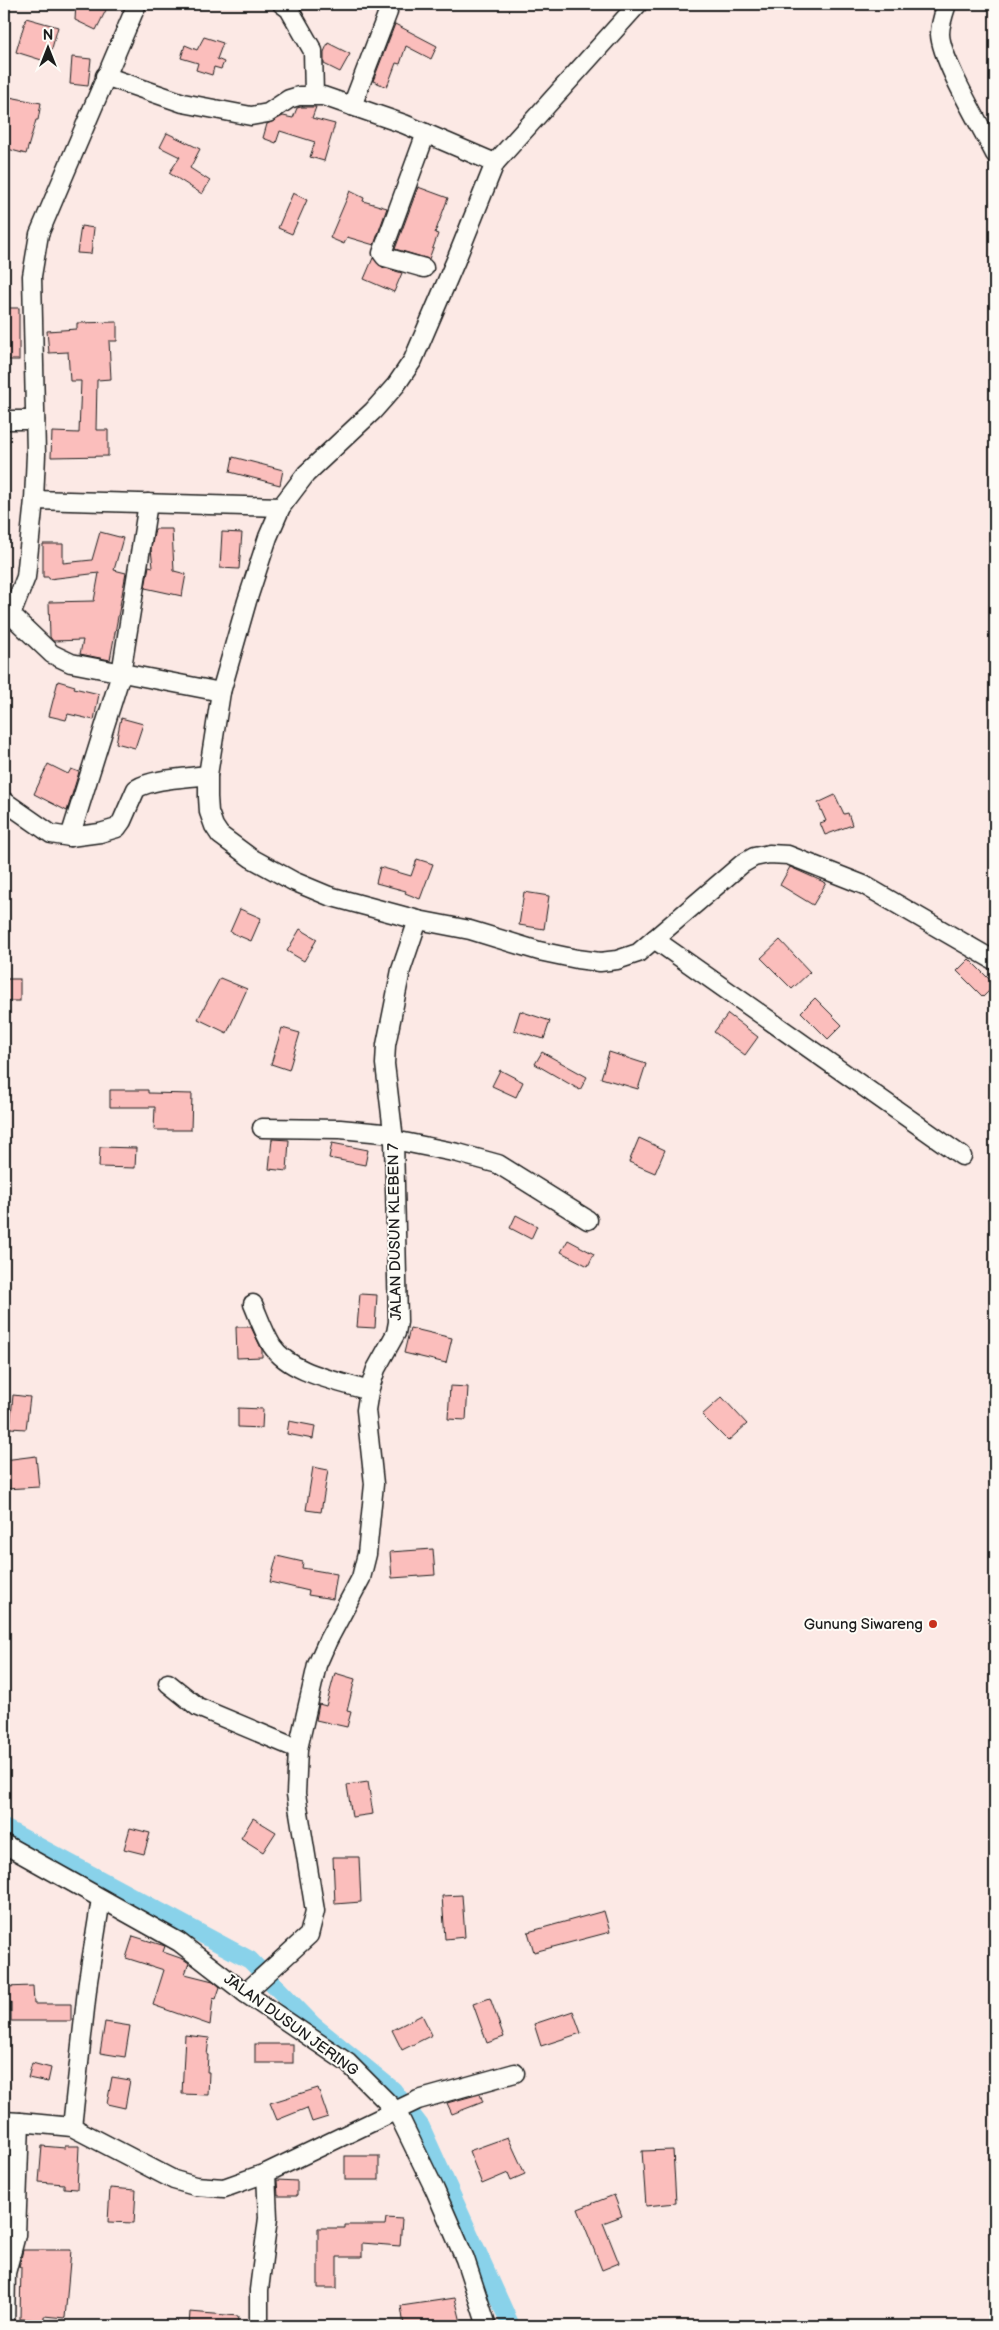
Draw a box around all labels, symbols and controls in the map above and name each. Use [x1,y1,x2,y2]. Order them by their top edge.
north arrow [22,22,72,72]
text: N [43,27,53,44]
street label: JALAN DUSUN KLEBEN 7 [384,1143,406,1321]
place label: Gunung Siwareng [804,1615,923,1634]
marker: Gunung Siwareng [927,1618,939,1630]
street label: JALAN DUSUN JERING [220,1970,362,2080]

